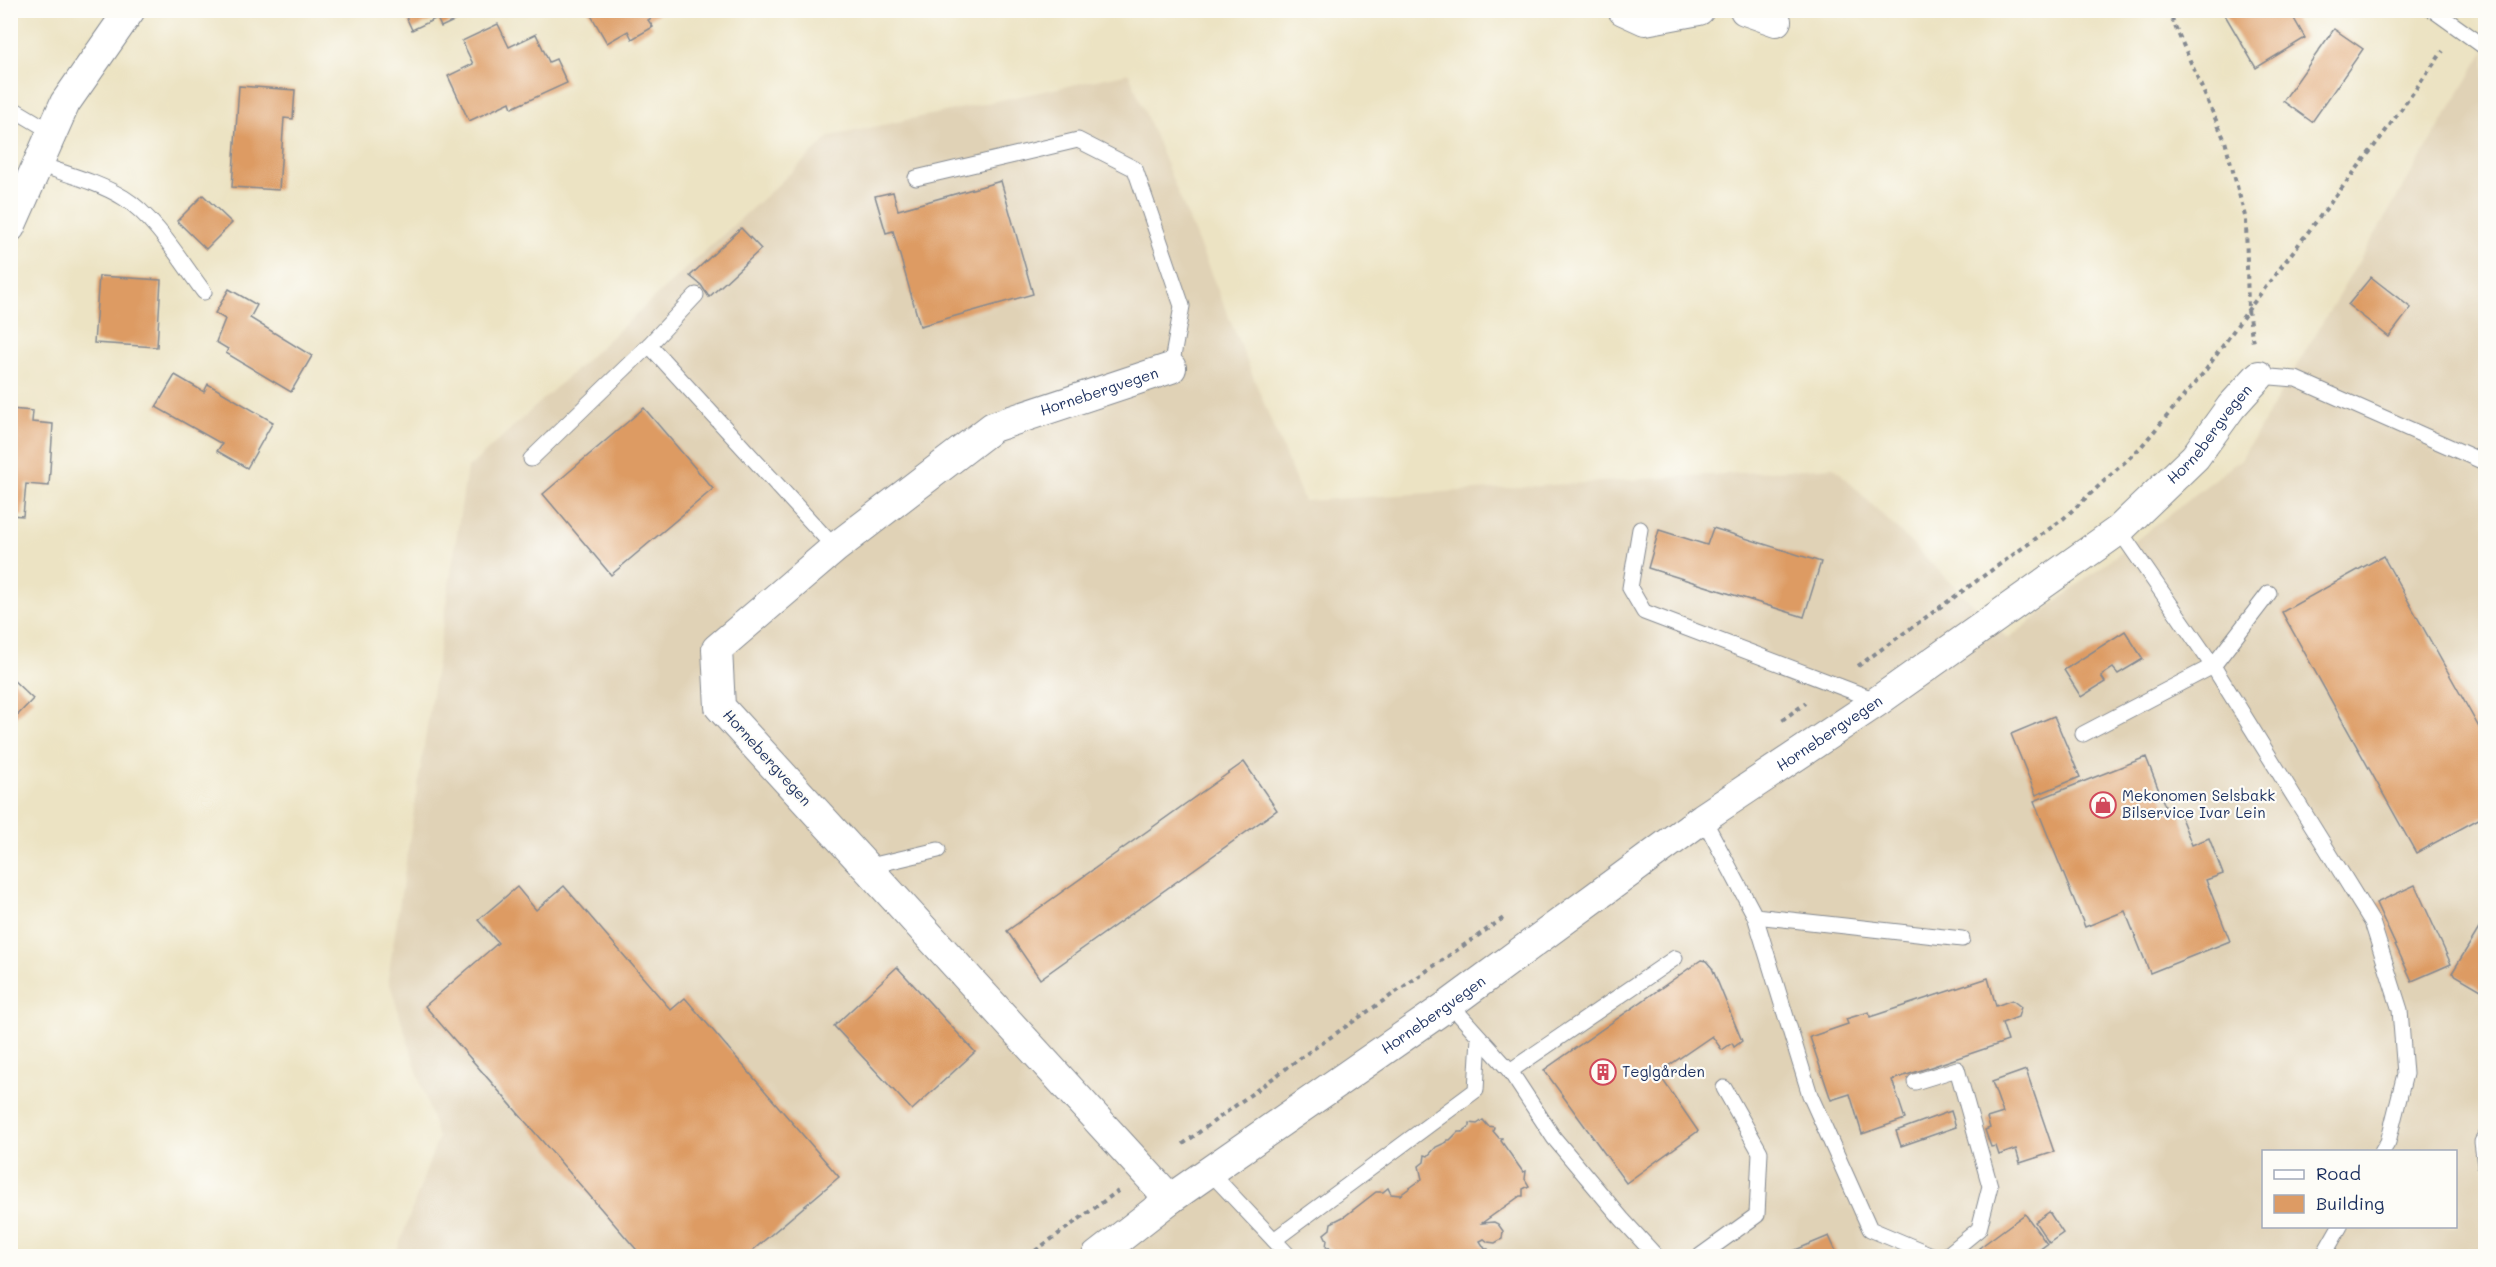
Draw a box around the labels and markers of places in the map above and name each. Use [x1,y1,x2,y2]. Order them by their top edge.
place label: Mekonomen Selsbakk Bilservice Ivar Lein [2122,785,2275,822]
shop icon: Mekonomen Selsbakk Bilservice Ivar Lein [2088,790,2118,820]
building icon: Teglgården [1588,1057,1618,1087]
place label: Teglgården [1622,1061,1705,1081]

